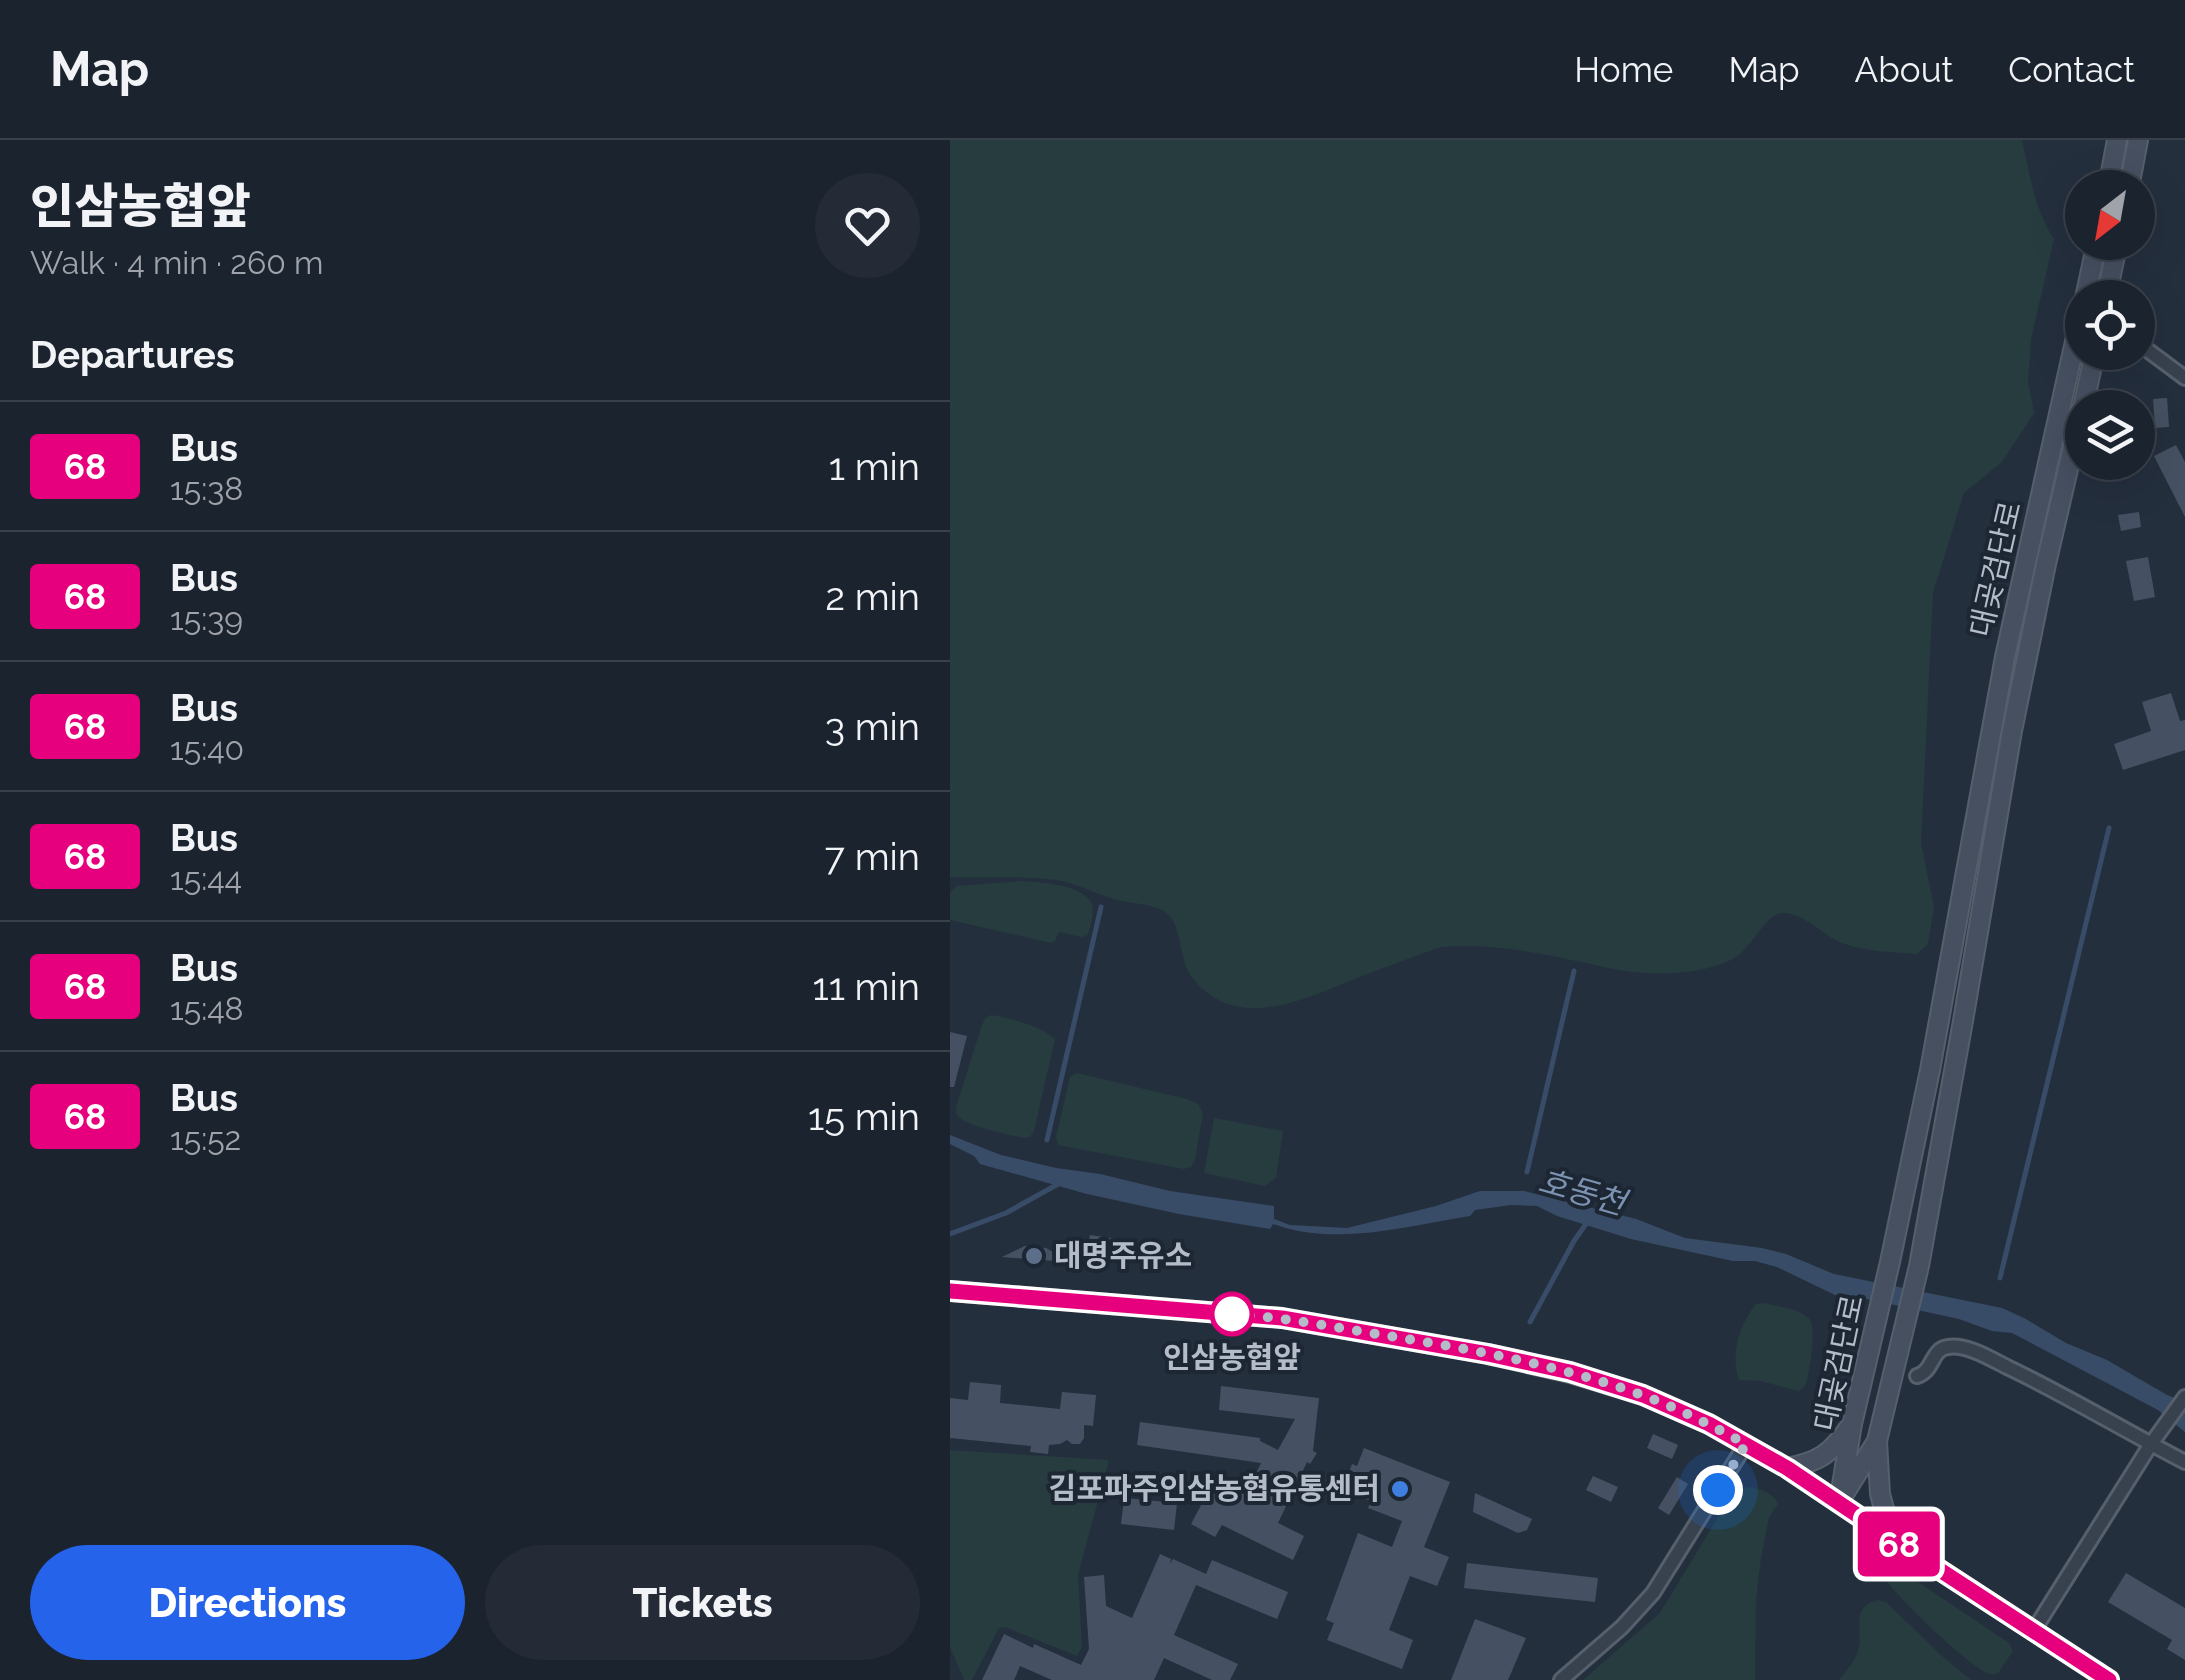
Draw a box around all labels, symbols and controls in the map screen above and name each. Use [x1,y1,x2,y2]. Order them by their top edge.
text: Map [50,41,149,97]
text: Home [1574,49,1673,90]
text: Map [1728,49,1800,90]
text: About [1855,49,1953,90]
text: Contact [2008,49,2135,90]
north arrow [2065,170,2155,260]
map controls [2065,170,2155,480]
button: heart [815,173,920,278]
text: 인삼농협앞 [30,178,251,234]
text: Walk · 4 min · 260 m [30,244,323,281]
button: locate [2065,280,2155,370]
text: Departures [30,332,235,377]
button: layers [2065,390,2155,480]
text: Bus [170,425,238,470]
text: 1 min [829,444,920,489]
text: 68 [64,446,106,487]
text: 15:38 [170,470,243,507]
street label: 대곶검단로 [1963,498,2028,640]
text: Bus [170,555,238,600]
text: 2 min [825,574,920,619]
text: 68 [64,576,106,617]
text: 15:39 [170,600,243,637]
text: Bus [170,685,238,730]
text: 3 min [825,704,920,749]
text: 68 [64,706,106,747]
text: 15:40 [170,730,244,767]
text: Bus [170,815,238,860]
text: 7 min [825,834,920,879]
text: 68 [64,836,106,877]
text: 15:44 [170,860,242,897]
text: Bus [170,945,238,990]
text: 11 min [812,964,920,1009]
text: 68 [64,966,106,1007]
text: 15:48 [170,990,244,1027]
text: Bus [170,1075,238,1120]
text: 15 min [808,1094,920,1139]
text: 68 [64,1096,106,1137]
text: 15:52 [170,1120,241,1157]
water label: 호동천 [1535,1162,1633,1222]
place label: 대명주유소 [1054,1238,1192,1273]
marker: 대명주유소 [1023,1245,1045,1267]
street label: 대곶검단로 [1807,1292,1870,1434]
marker: 인삼농협앞 [1211,1293,1253,1335]
place label: 인삼농협앞 [1163,1340,1301,1375]
your location [1693,1465,1743,1515]
place label: 김포파주인삼농협유통센터 [1049,1471,1380,1506]
marker: 김포파주인삼농협유통센터 [1389,1478,1411,1500]
line badge: 68 [1854,1512,1944,1576]
text: 68 [1878,1524,1920,1565]
button: Directions [30,1545,465,1660]
button: Tickets [485,1545,920,1660]

